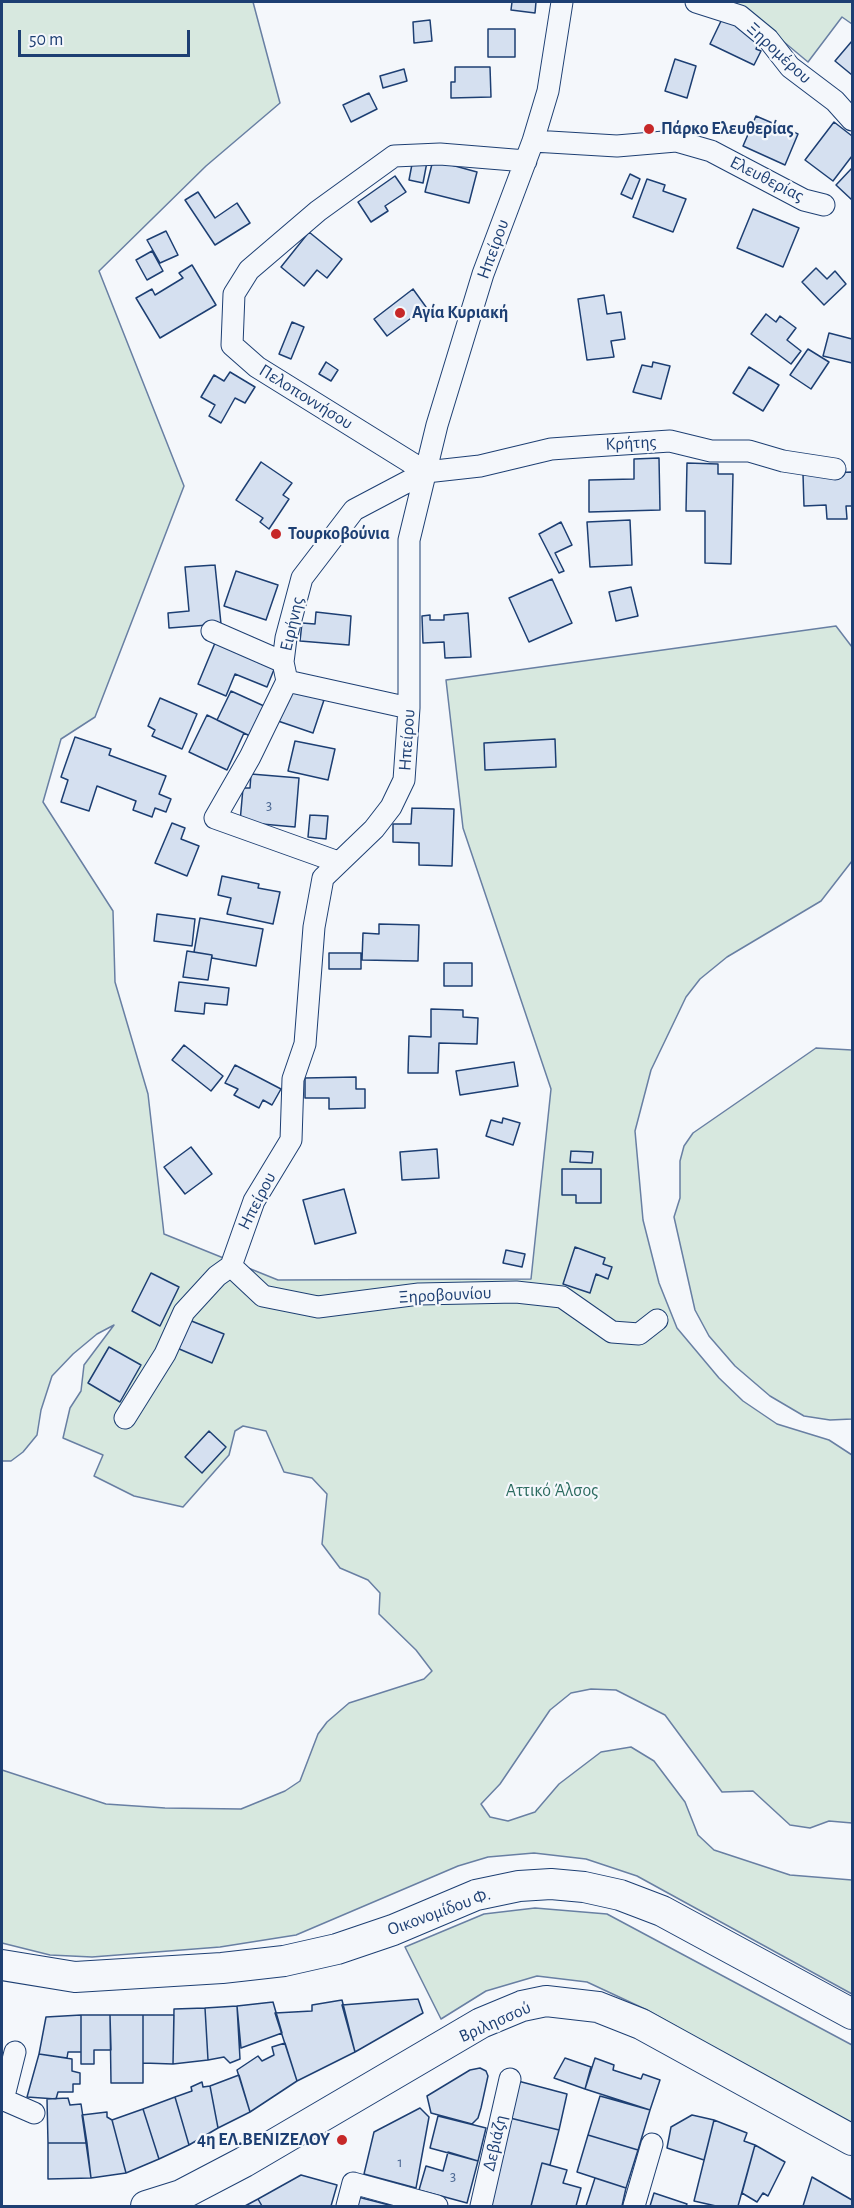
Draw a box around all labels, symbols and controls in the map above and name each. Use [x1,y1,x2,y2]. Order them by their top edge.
scale bar [21,18,194,56]
street label: Ξηρομέρου [742,18,816,88]
text: 50 m [29,31,63,49]
place label: Πάρκο Ελευθερίας [661,118,794,140]
marker: Πάρκο Ελευθερίας [642,122,656,136]
street label: Ελευθερίας [726,151,808,207]
street label: Ηπείρου [472,216,514,282]
place label: Αγία Κυριακή [412,302,508,324]
marker: Αγία Κυριακή [393,306,407,320]
street label: Πελοποννήσου [255,360,357,434]
street label: Κρήτης [605,431,657,455]
place label: Τουρκοβούνια [288,523,390,545]
marker: Τουρκοβούνια [269,527,283,541]
street label: Ειρήνης [275,595,309,653]
street label: Ηπείρου [394,708,420,772]
house number: 3 [266,796,272,814]
street label: Ηπείρου [233,1168,281,1234]
street label: Ξηροβουνίου [398,1282,492,1308]
park label: Αττικό Άλσος [506,1480,598,1502]
street label: Οικονομίδου Φ. [384,1883,494,1941]
street label: Βριλησσού [456,1997,534,2047]
street label: Δεβιάζη [478,2113,512,2173]
place label: 4η ΕΛ.ΒΕΝΙΖΕΛΟΥ [197,2129,330,2151]
marker: 4η ΕΛ.ΒΕΝΙΖΕΛΟΥ [335,2133,349,2147]
house number: 1 [397,2153,403,2171]
house number: 3 [450,2167,456,2185]

